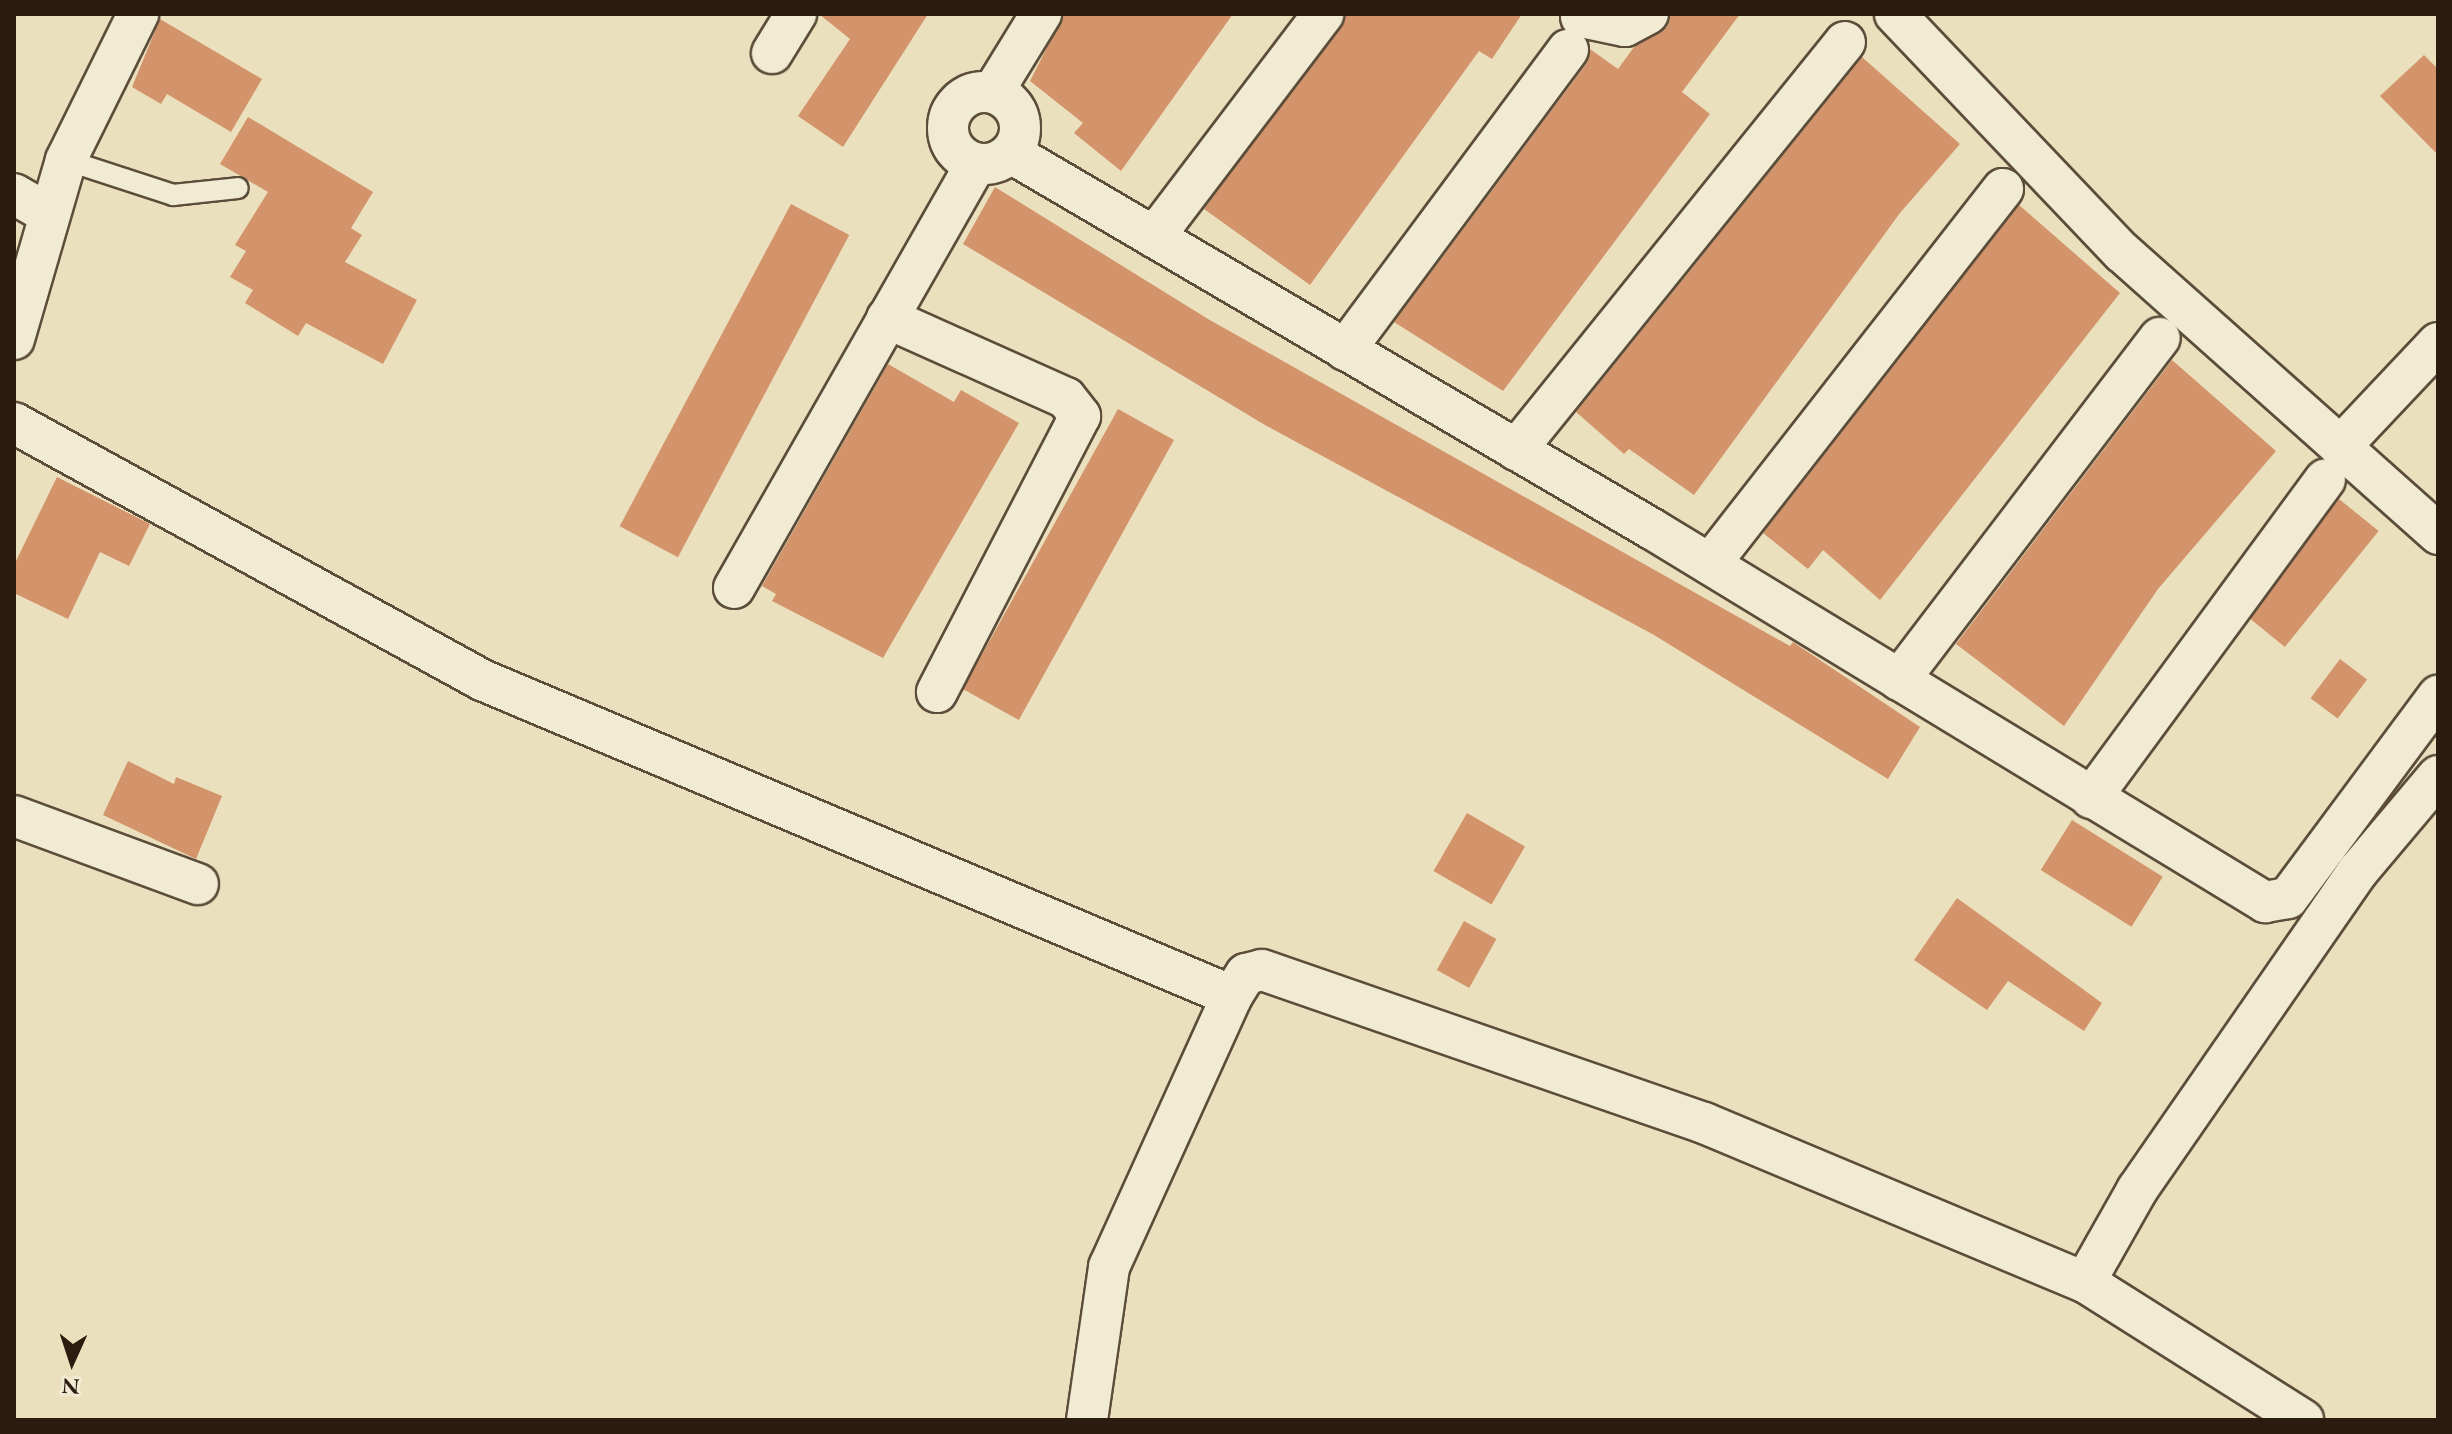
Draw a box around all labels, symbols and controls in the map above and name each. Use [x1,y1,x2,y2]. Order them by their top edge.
north arrow [32,1322,112,1402]
text: N [61,1372,80,1401]

